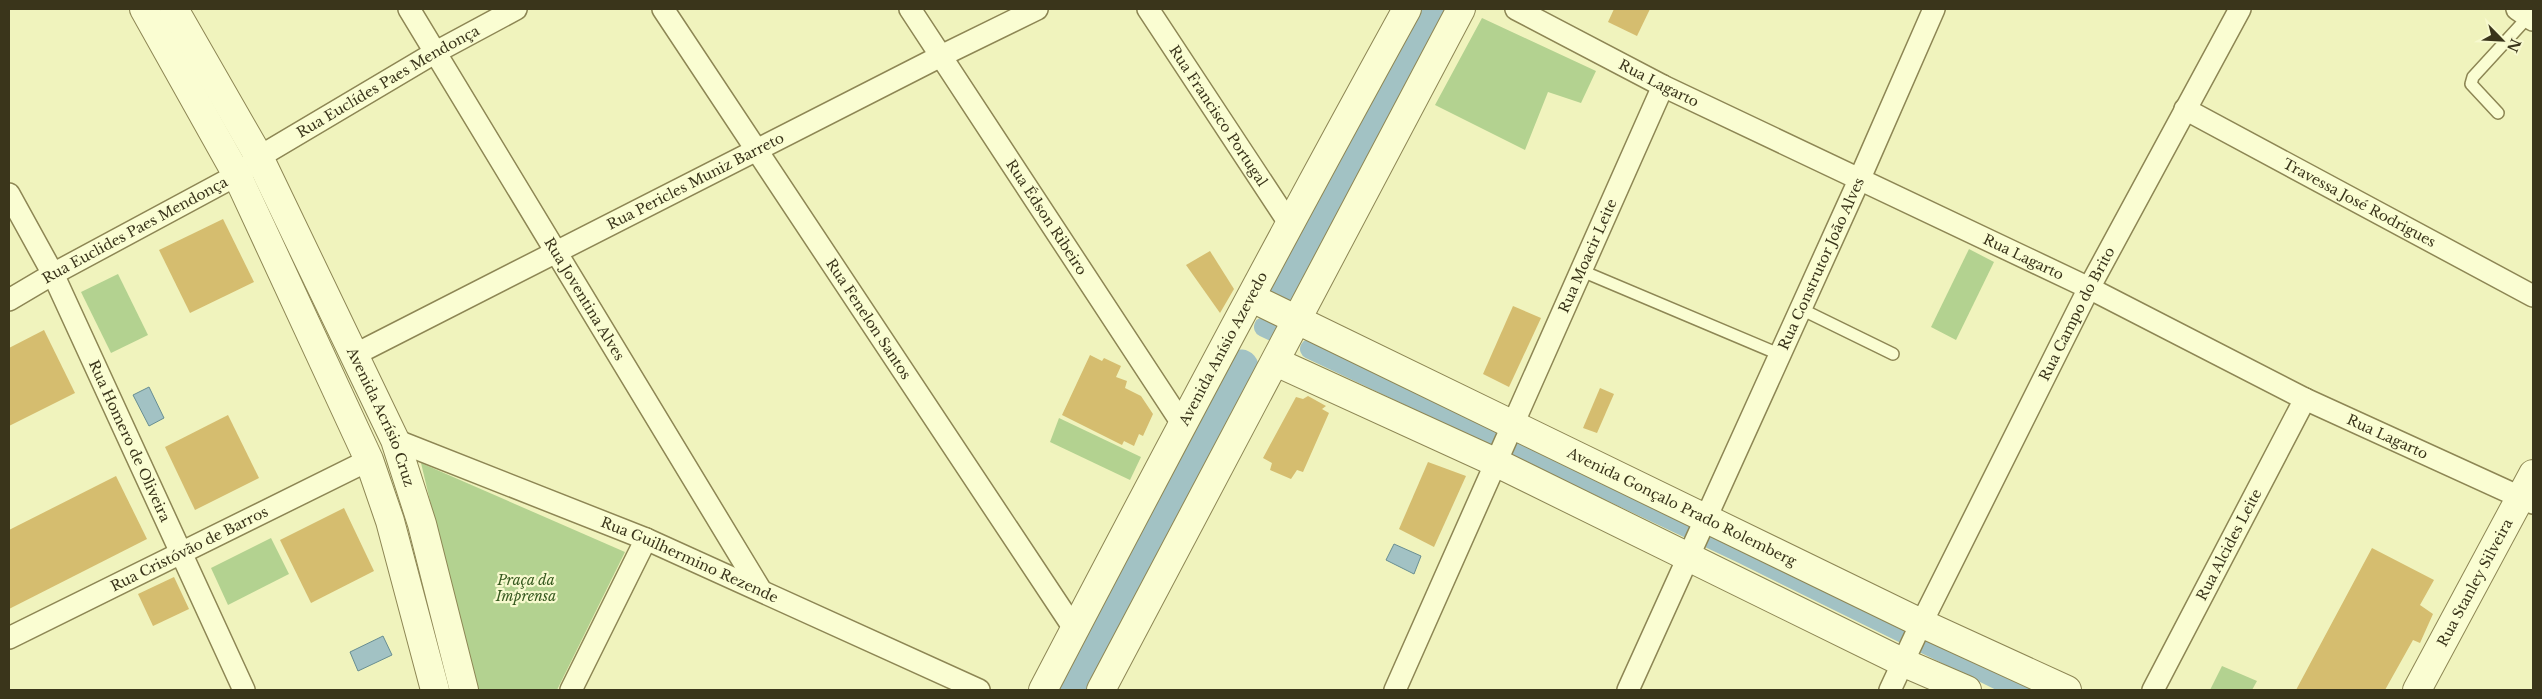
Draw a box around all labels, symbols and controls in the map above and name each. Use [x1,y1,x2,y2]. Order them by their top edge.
north arrow [2477,15,2527,65]
street label: Rua Euclídes Paes Mendonça [293,21,483,142]
text: N [2503,36,2525,55]
street label: Rua Francisco Portugal [1165,42,1272,190]
street label: Rua Lagarto [1616,55,1702,111]
street label: Rua Pericles Muniz Barreto [604,129,787,234]
street label: Travessa José Rodrigues [2280,154,2439,251]
street label: Rua Édson Ribeiro [1002,156,1091,278]
street label: Rua Euclides Paes Mendonça [39,173,231,287]
street label: Rua Construtor João Alves [1774,175,1868,353]
street label: Rua Moacir Leite [1555,196,1621,316]
street label: Rua Lagarto [1980,230,2067,284]
street label: Rua Joventina Alves [540,234,629,364]
street label: Rua Campo do Brito [2035,244,2119,384]
street label: Rua Fenelon Santos [822,255,915,383]
street label: Avenida Anísio Azevedo [1174,269,1271,429]
street label: Avenida Acrísio Cruz [342,343,418,489]
street label: Rua Homero de Oliveira [85,357,175,525]
street label: Rua Lagarto [2344,410,2431,463]
street label: Avenida Gonçalo Prado Rolemberg [1564,443,1800,570]
street label: Rua Alcides Leite [2192,486,2265,603]
street label: Rua Cristóvão de Barros [107,502,271,595]
street label: Rua Guilhermino Rezende [598,513,781,607]
street label: Rua Stanley Silveira [2433,515,2516,650]
park label: Praça da Imprensa [495,571,556,605]

